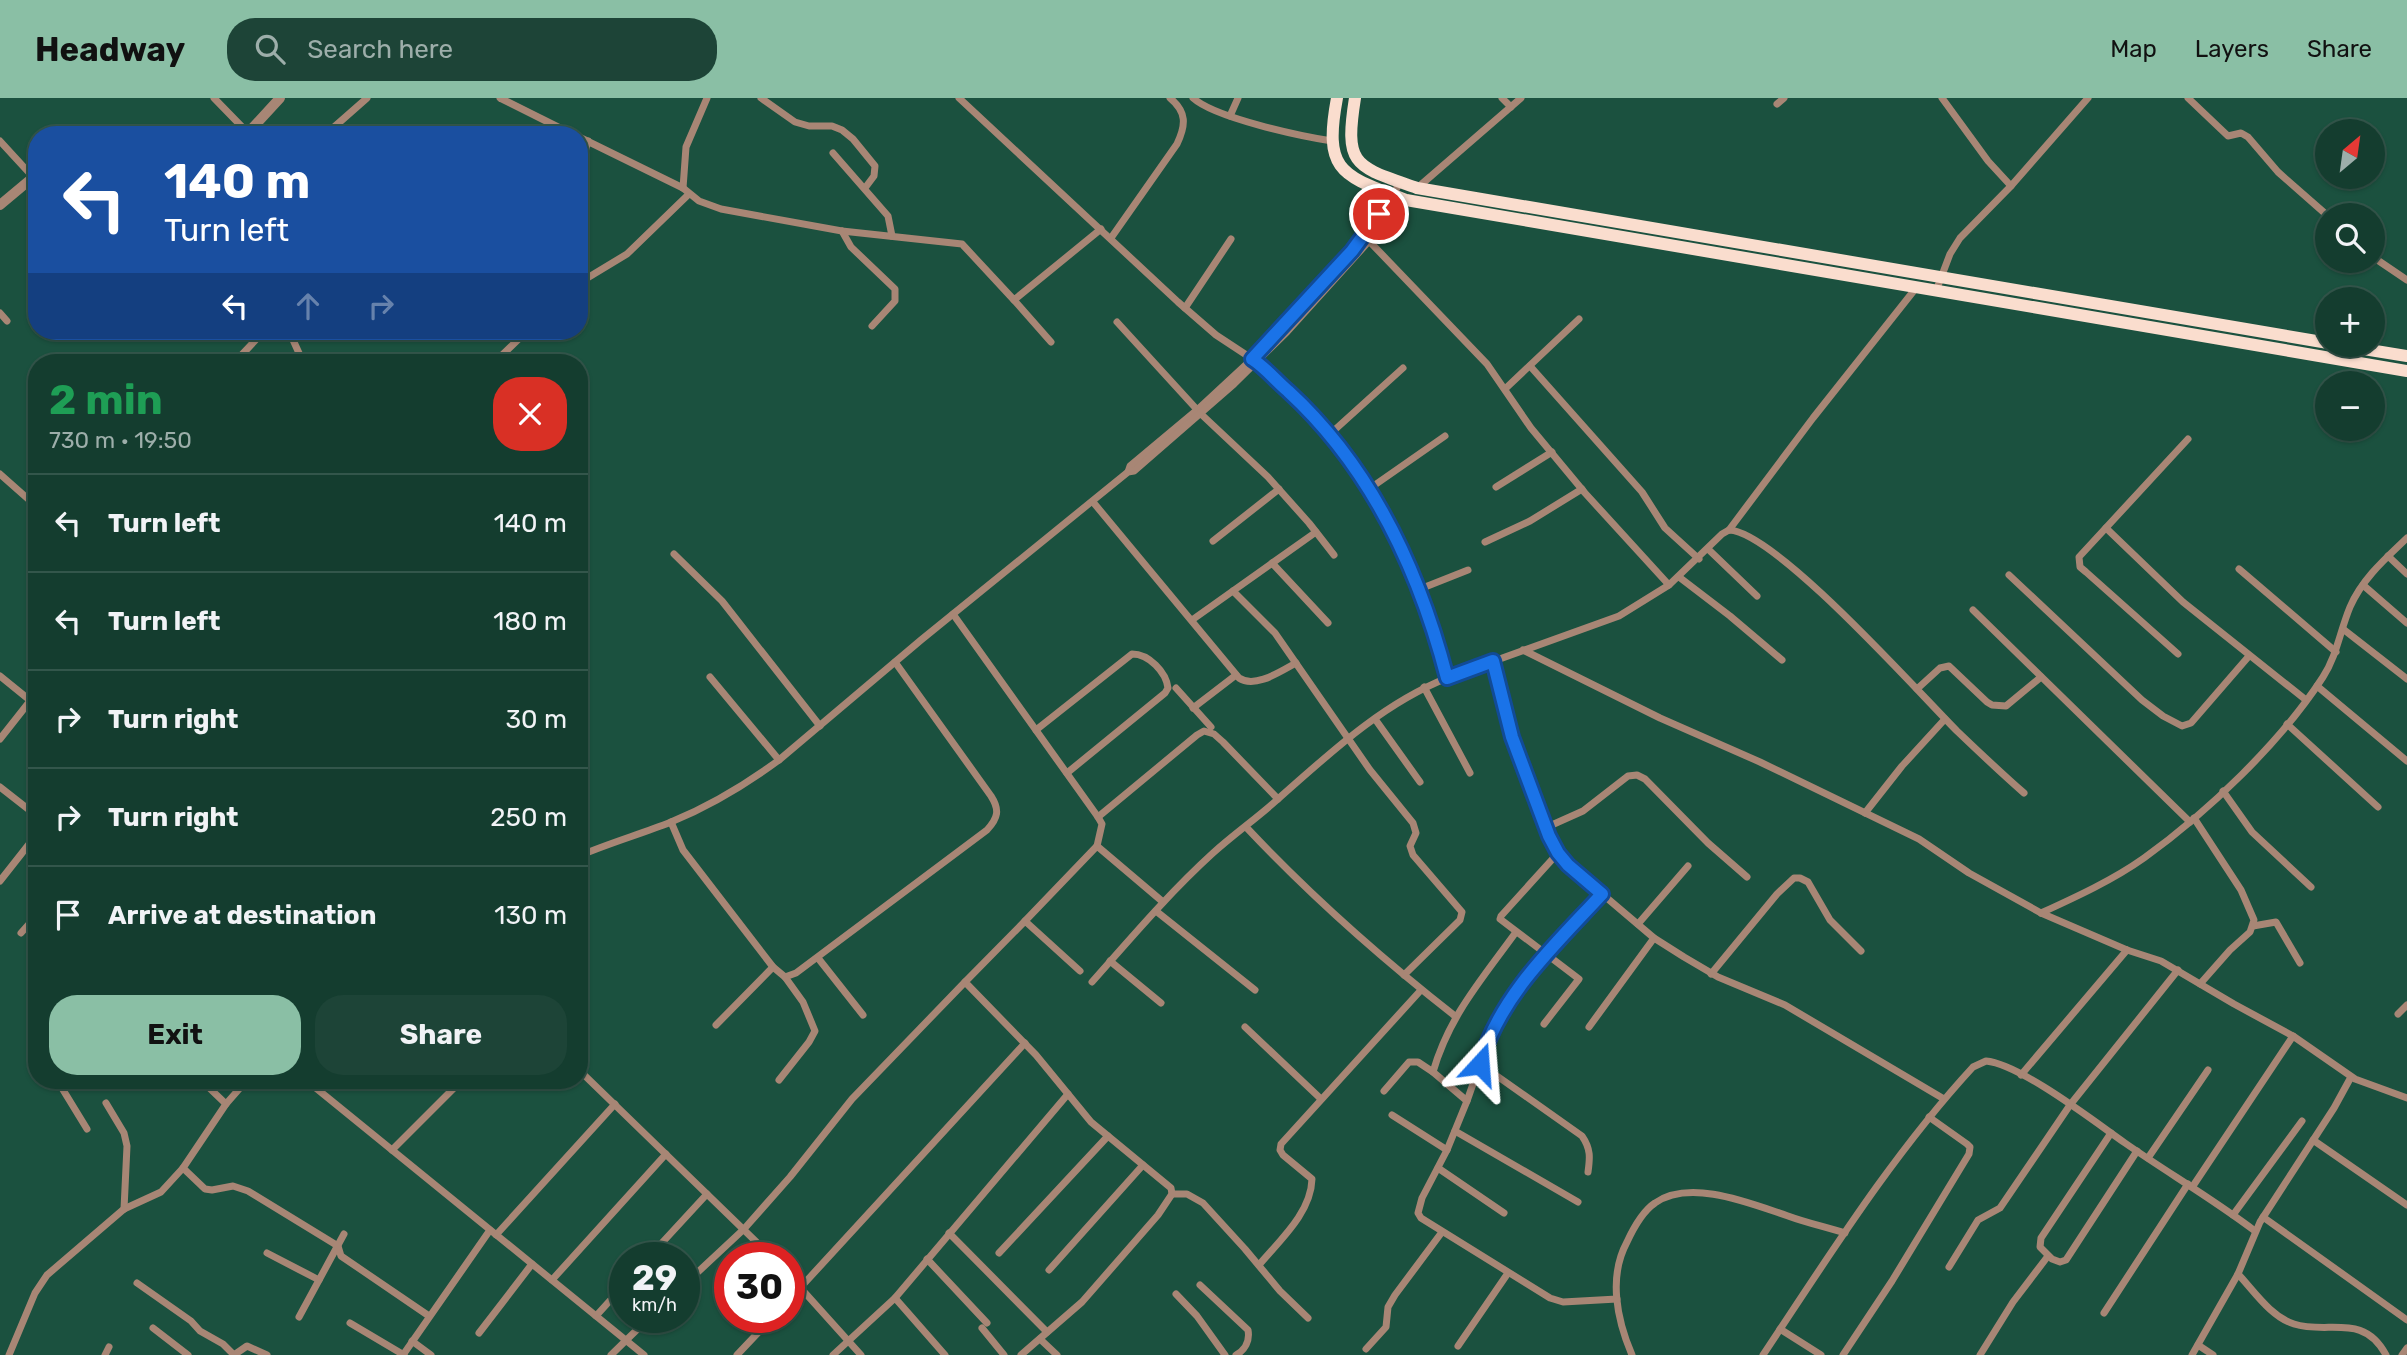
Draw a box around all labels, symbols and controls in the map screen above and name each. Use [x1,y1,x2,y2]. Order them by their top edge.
search box [227,18,717,81]
text: Headway [35,30,185,69]
icon: search [251,30,289,68]
text: Search here [307,34,453,65]
text: Map [2110,35,2157,63]
text: Layers [2195,35,2269,63]
text: Share [2307,35,2372,63]
north arrow [2315,119,2385,189]
map controls [2315,119,2385,441]
text: 140 m [164,152,310,210]
icon: left [49,154,140,245]
pin [1349,184,1409,244]
icon: arrive [1360,195,1398,233]
button: search [2315,203,2385,273]
text: Turn left [164,211,289,249]
icon: left [216,287,254,325]
icon: ahead [289,287,327,325]
icon: right [362,287,400,325]
button: + [2315,287,2385,357]
button: − [2315,371,2385,441]
text: 2 min [49,375,163,425]
button: close [493,377,567,451]
text: 730 m · 19:50 [49,426,192,454]
icon: left [49,504,87,542]
text: Turn left [108,508,220,539]
text: 140 m [494,508,567,539]
icon: left [49,602,87,640]
text: Turn left [108,606,220,637]
text: 180 m [493,606,567,637]
icon: right [49,700,87,738]
text: Turn right [108,704,238,735]
text: 30 m [505,704,567,735]
icon: right [49,798,87,836]
text: Turn right [108,802,238,833]
text: 250 m [490,802,567,833]
icon: arrive [49,896,87,934]
text: Arrive at destination [108,900,376,931]
text: 130 m [494,900,567,931]
button: Exit [49,995,301,1075]
button: Share [315,995,567,1075]
position arrow [1443,1027,1517,1101]
speed limit sign: 30 [714,1242,805,1333]
text: 29 [632,1257,677,1299]
text: km/h [632,1294,677,1316]

